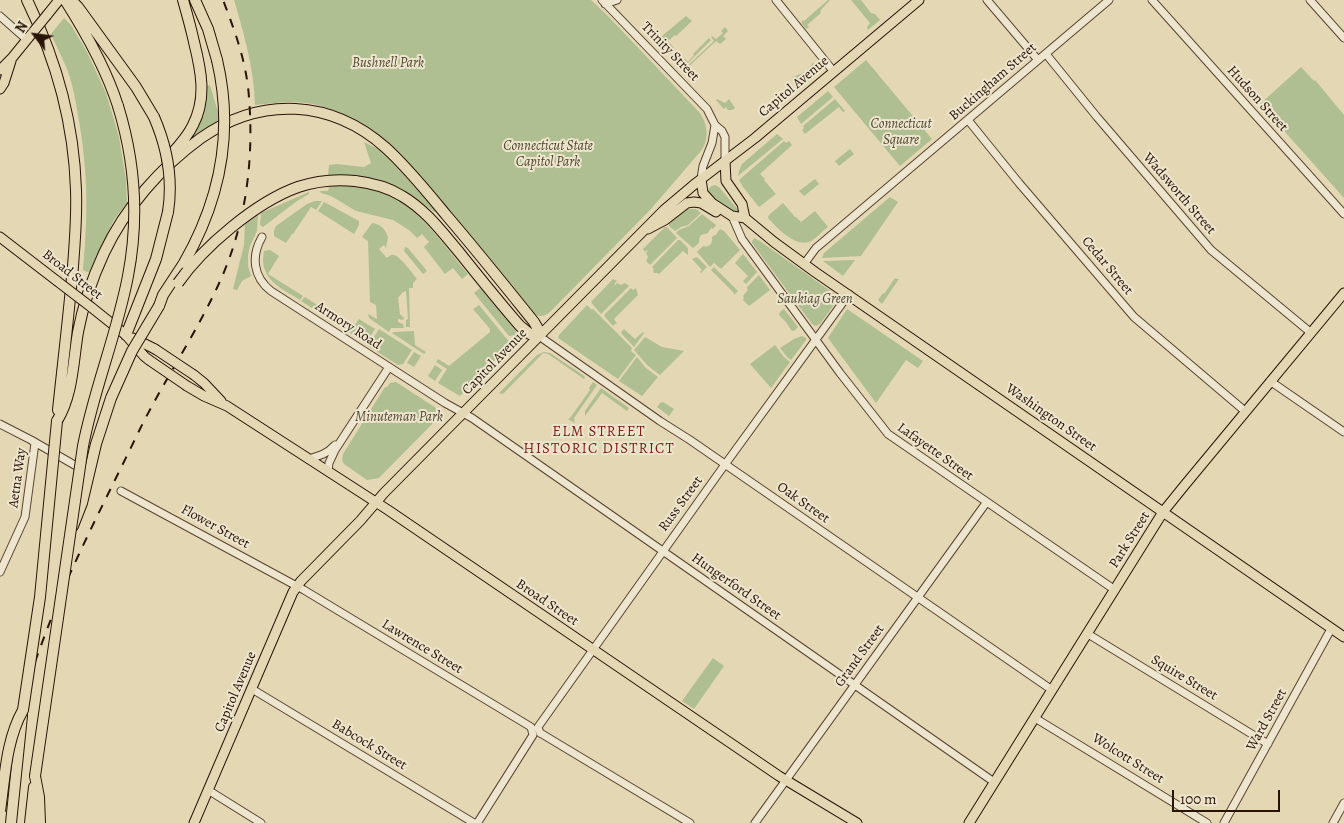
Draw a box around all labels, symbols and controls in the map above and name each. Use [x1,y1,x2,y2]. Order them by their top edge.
north arrow [10,10,60,60]
text: N [11,18,32,36]
street label: Trinity Street [637,19,703,85]
street label: Buckingham Street [946,39,1040,125]
street label: Capitol Avenue [756,53,832,121]
park label: Bushnell Park [352,56,424,72]
street label: Hudson Street [1223,62,1291,136]
park label: Connecticut Square [871,117,931,150]
park label: Connecticut State Capitol Park [503,139,593,172]
street label: Wadsworth Street [1139,150,1219,238]
street label: Cedar Street [1078,233,1136,299]
street label: Broad Street [39,246,105,304]
park label: Saukiag Green [777,292,853,308]
street label: Armory Road [312,298,384,354]
street label: Capitol Avenue [459,325,531,399]
street label: Washington Street [1002,381,1100,455]
park label: Minuteman Park [355,410,443,426]
street label: Lafayette Street [894,419,976,485]
district label: ELM STREET HISTORIC DISTRICT [521,423,677,458]
street label: Aetna Way [5,447,31,509]
street label: Russ Street [655,473,707,535]
street label: Oak Street [773,479,833,527]
street label: Flower Street [178,501,252,553]
street label: Park Street [1106,509,1154,571]
street label: Hungerford Street [688,550,784,624]
street label: Broad Street [513,576,581,630]
street label: Lawrence Street [378,616,466,678]
street label: Grand Street [832,621,888,691]
street label: Capitol Avenue [211,649,261,735]
street label: Squire Street [1148,652,1220,704]
street label: Ward Street [1243,686,1291,754]
street label: Babcock Street [328,716,410,774]
street label: Wolcott Street [1089,730,1167,788]
scale bar [1174,780,1282,812]
text: 100 m [1180,789,1217,809]

